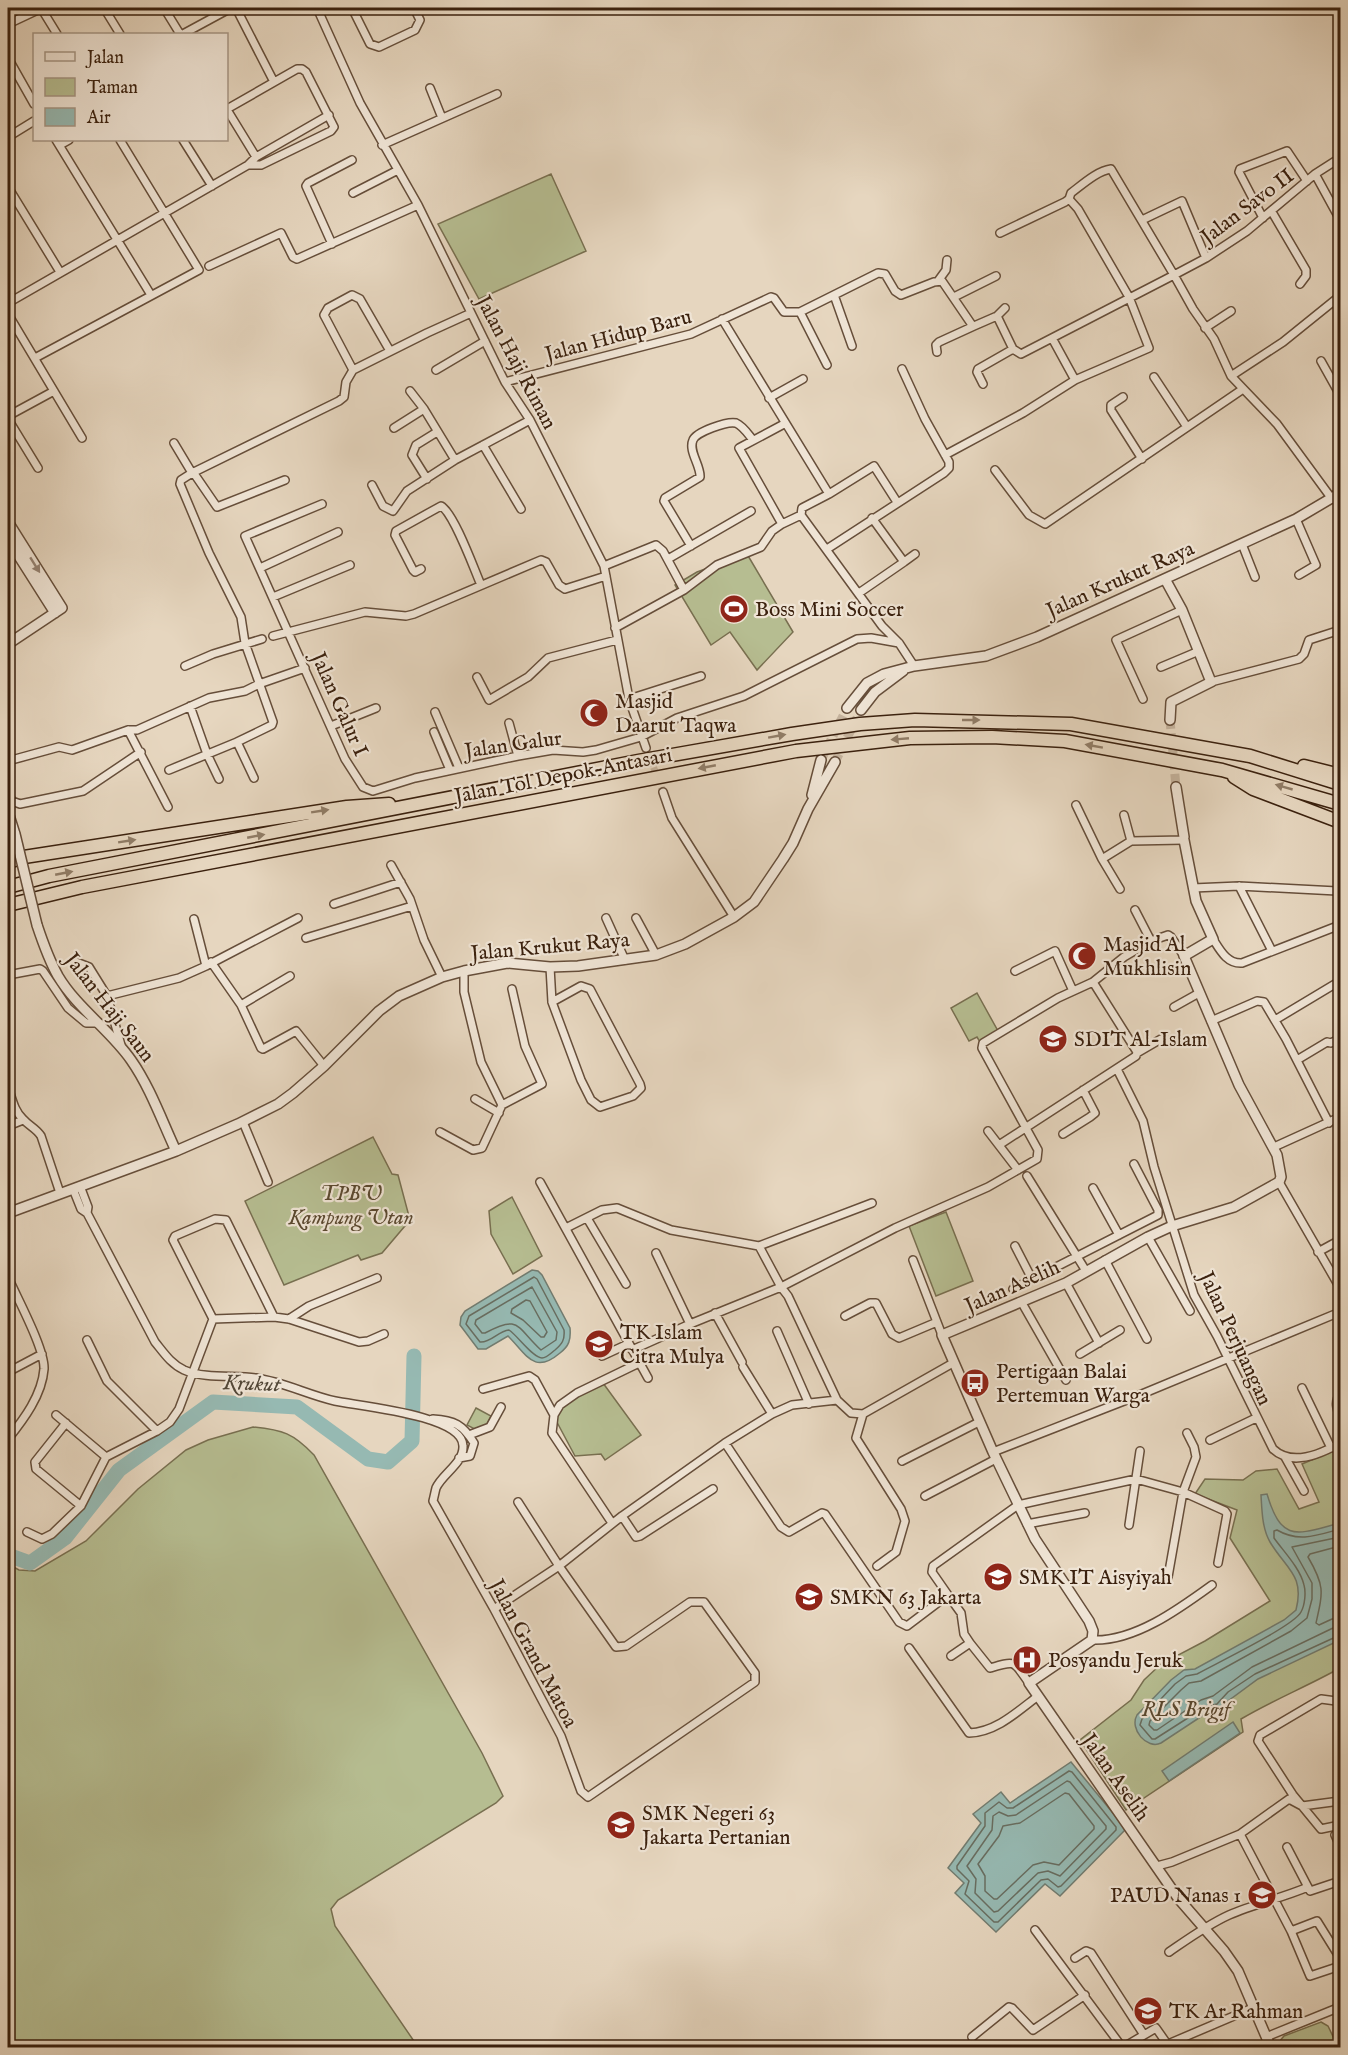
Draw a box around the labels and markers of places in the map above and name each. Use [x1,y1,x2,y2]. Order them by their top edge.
sports icon: Boss Mini Soccer [718,593,750,625]
place label: Boss Mini Soccer [755,597,904,624]
place label: Masjid Daarut Taqwa [615,689,737,740]
mosque icon: Masjid Daarut Taqwa [578,697,610,729]
place label: Masjid Al Mukhlisin [1103,932,1191,983]
mosque icon: Masjid Al Mukhlisin [1066,940,1098,972]
school or university icon: SDIT Al-Islam [1037,1023,1069,1055]
place label: SDIT Al-Islam [1074,1027,1207,1054]
place label: TK Islam Citra Mulya [620,1320,725,1371]
school or university icon: TK Islam Citra Mulya [583,1328,615,1360]
place label: Pertigaan Balai Pertemuan Warga [996,1359,1151,1410]
bus stop icon: Pertigaan Balai Pertemuan Warga [959,1367,991,1399]
school or university icon: SMK IT Aisyiyah [982,1561,1014,1593]
place label: SMK IT Aisyiyah [1019,1565,1172,1592]
school or university icon: SMKN 63 Jakarta [793,1581,825,1613]
place label: SMKN 63 Jakarta [830,1585,982,1612]
hospital icon: Posyandu Jeruk [1011,1644,1043,1676]
place label: Posyandu Jeruk [1048,1648,1184,1675]
place label: SMK Negeri 63 Jakarta Pertanian [640,1801,791,1852]
school or university icon: SMK Negeri 63 Jakarta Pertanian [605,1809,637,1841]
school or university icon: PAUD Nanas 1 [1246,1879,1278,1911]
place label: PAUD Nanas 1 [1110,1883,1241,1910]
school or university icon: TK Ar Rahman [1132,1995,1164,2027]
place label: TK Ar Rahman [1169,1999,1303,2026]

